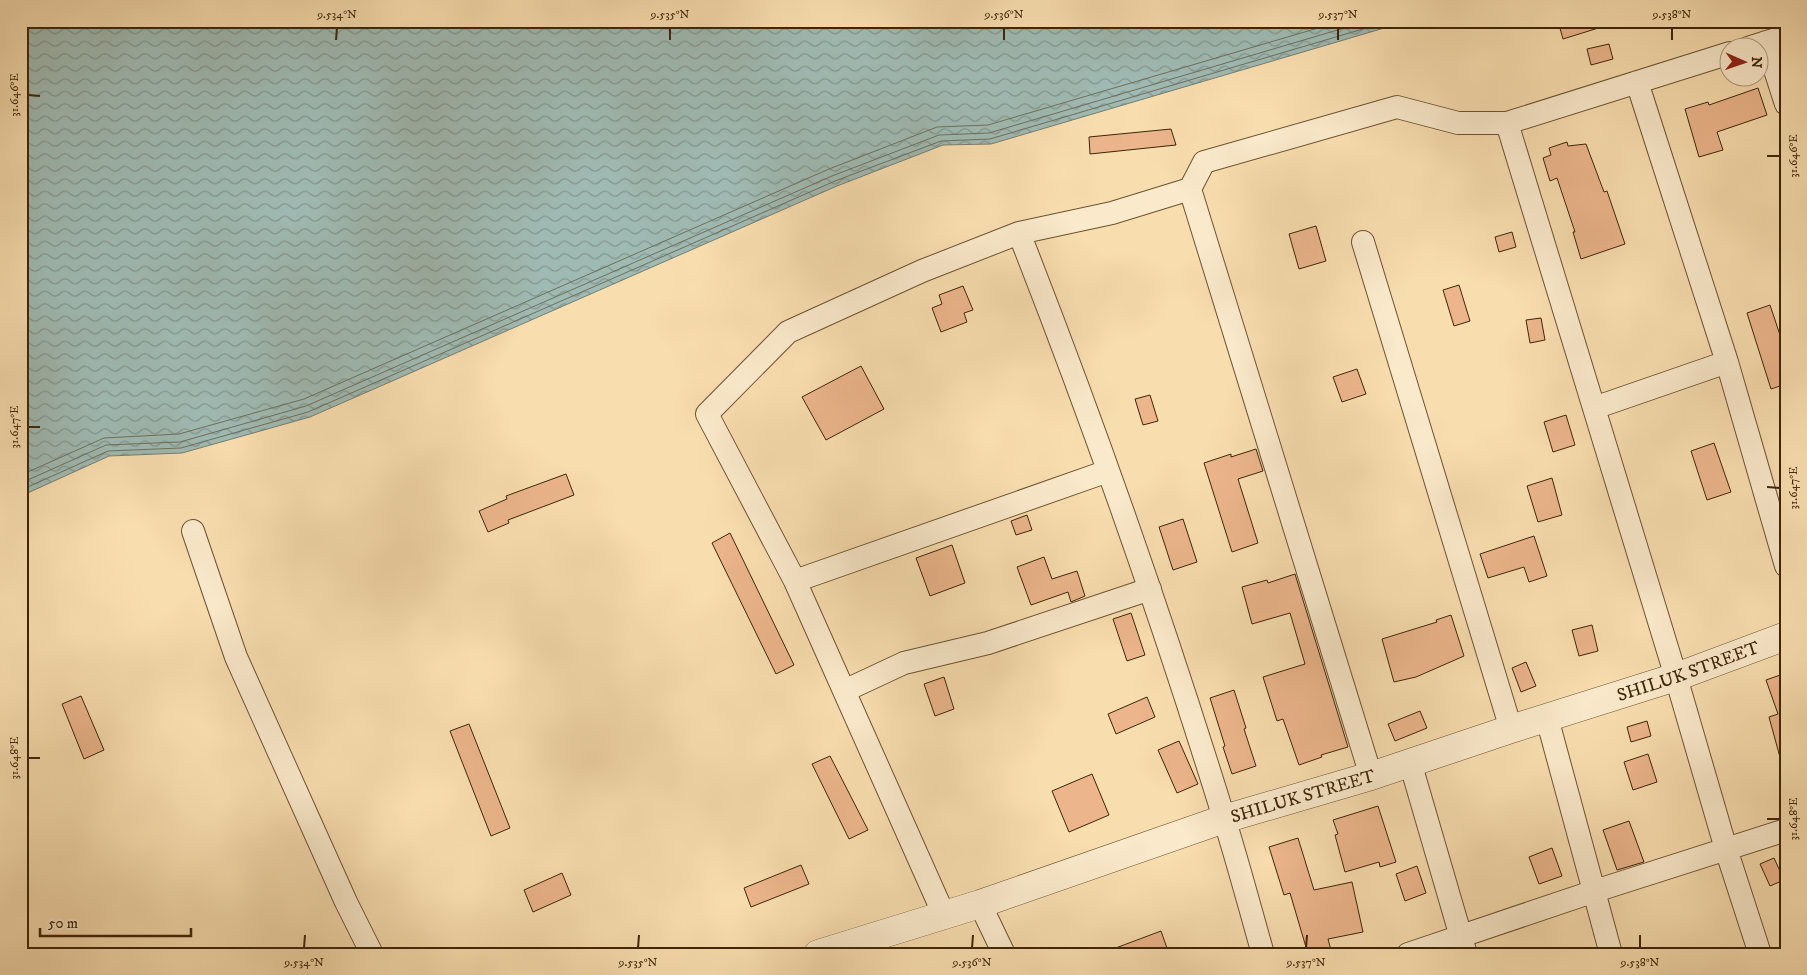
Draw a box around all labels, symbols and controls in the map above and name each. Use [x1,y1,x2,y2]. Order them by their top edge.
text: 9.534°N [316,7,357,22]
text: 9.535°N [650,7,690,22]
text: 9.536°N [983,7,1024,22]
text: 9.537°N [1317,7,1358,22]
text: 9.538°N [1652,7,1692,22]
north arrow [1720,38,1770,88]
text: N [1747,56,1765,69]
text: 31.646°E [7,73,22,117]
text: 31.646°E [1786,134,1801,178]
text: 31.647°E [7,405,22,449]
text: 31.647°E [1786,466,1801,510]
street label: SHILUK STREET [1614,637,1763,707]
text: 31.648°E [7,736,22,780]
street label: SHILUK STREET [1228,765,1378,828]
text: 31.648°E [1786,797,1801,841]
scale bar [40,905,191,937]
text: 50 m [48,914,78,933]
text: 9.534°N [283,955,324,970]
text: 9.535°N [618,955,658,970]
text: 9.536°N [951,955,992,970]
text: 9.537°N [1285,955,1326,970]
text: 9.538°N [1620,955,1660,970]

